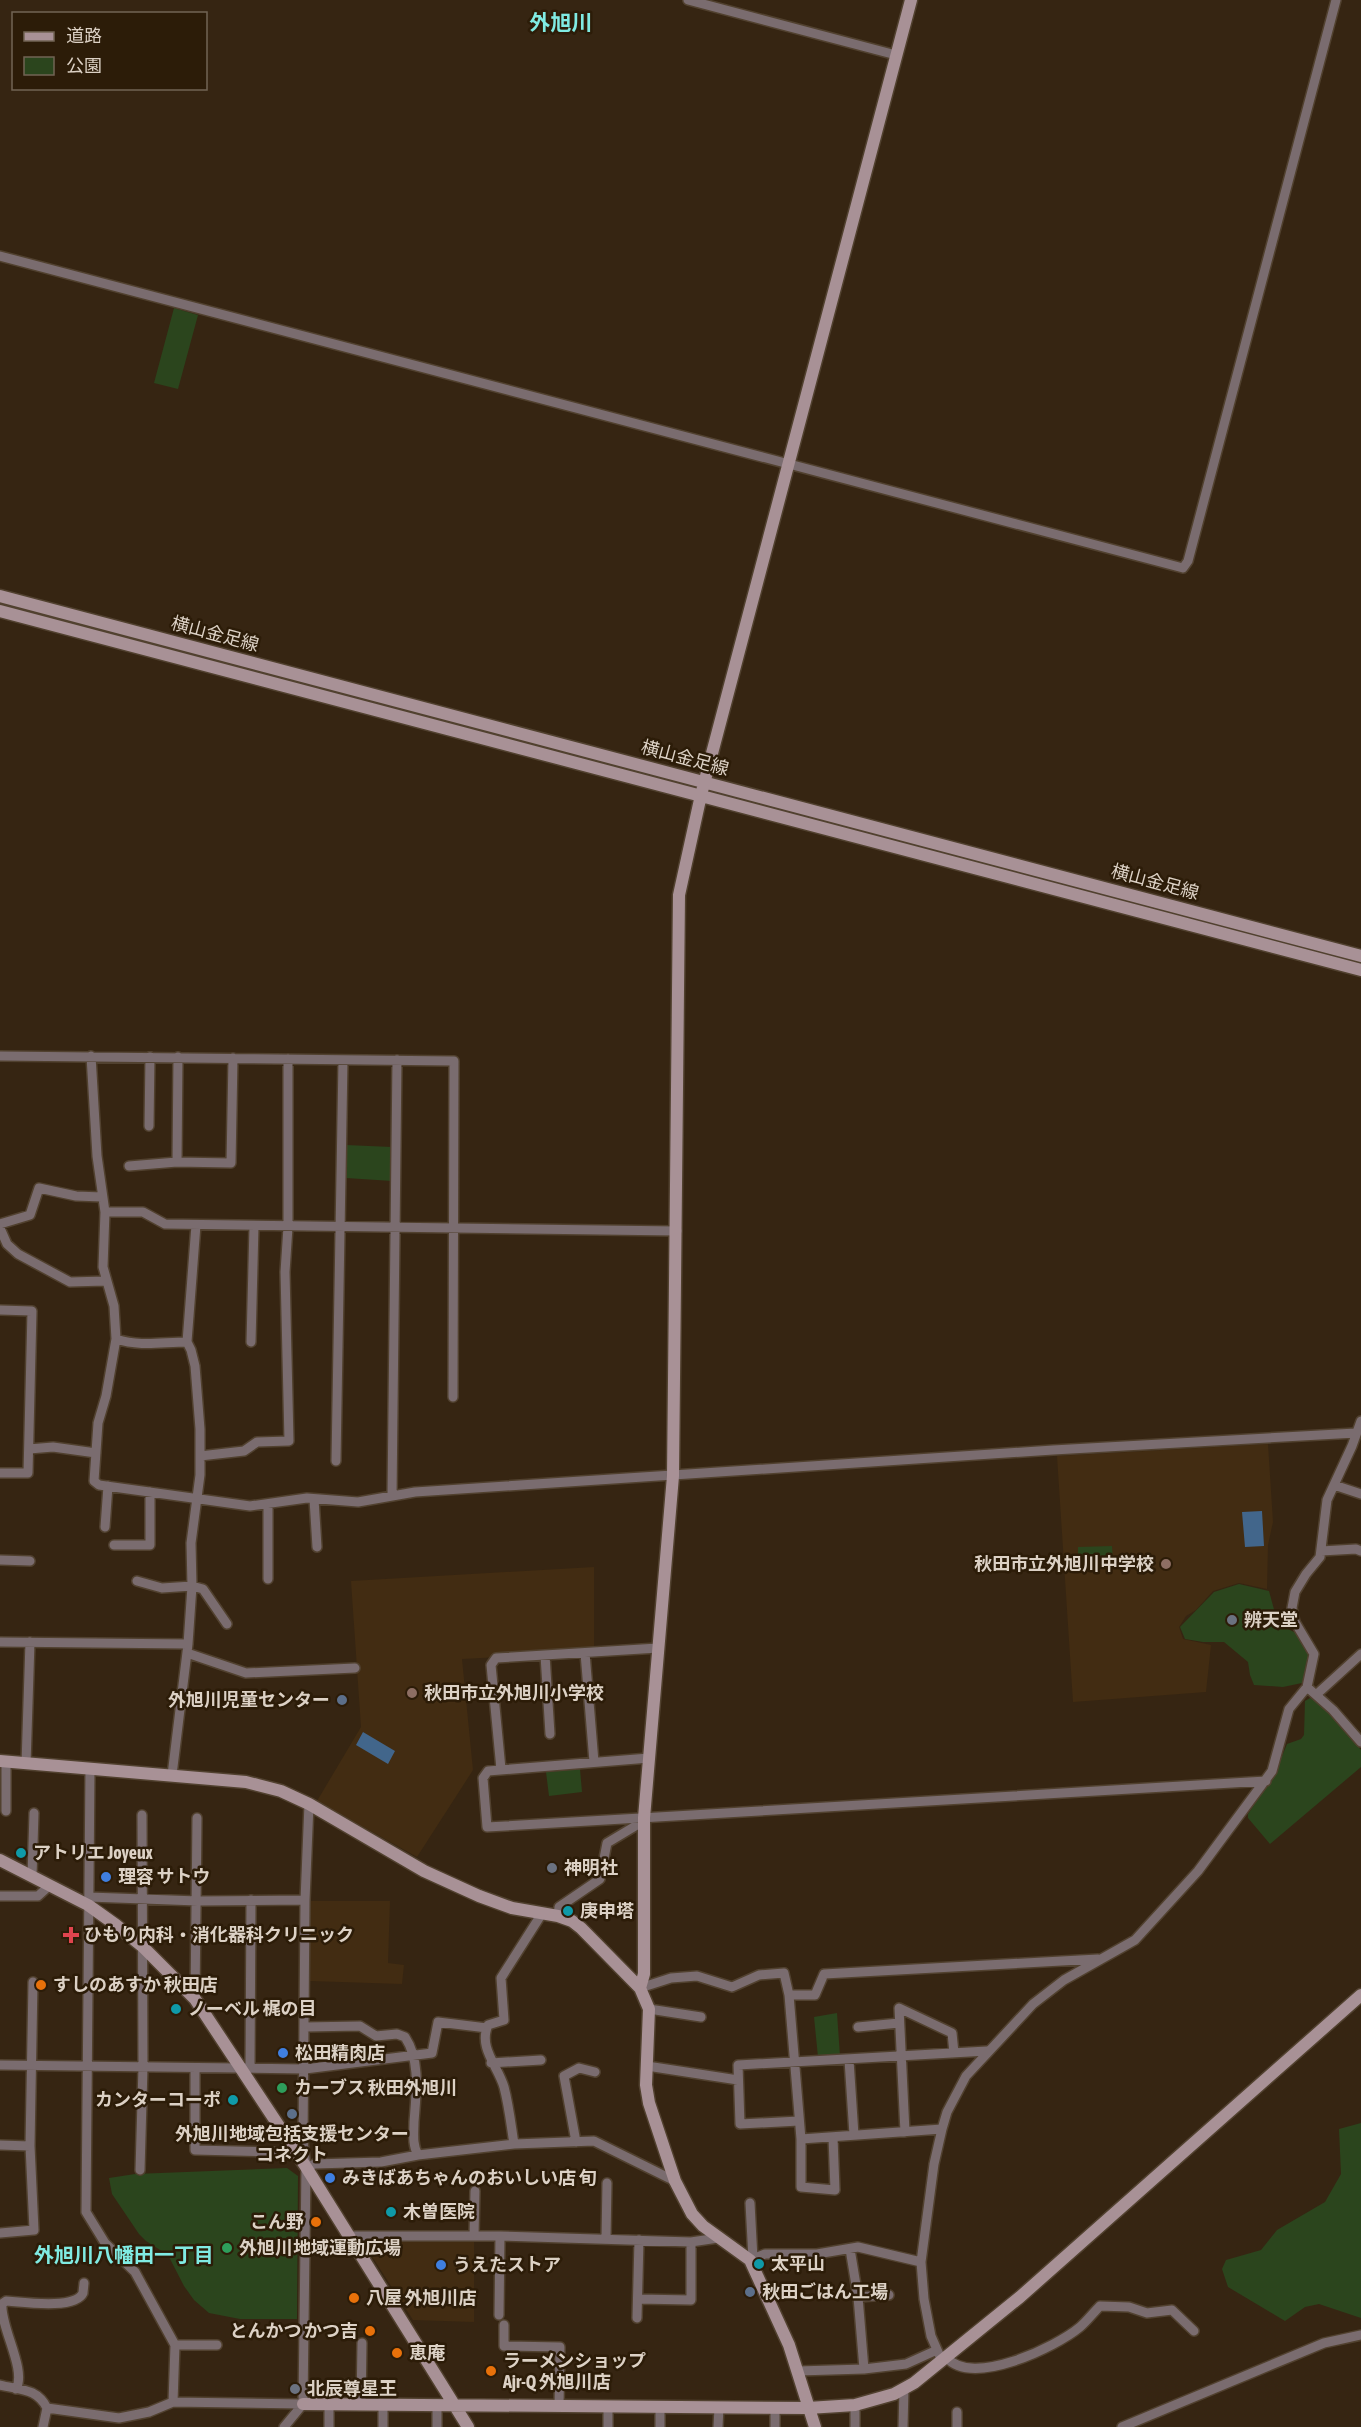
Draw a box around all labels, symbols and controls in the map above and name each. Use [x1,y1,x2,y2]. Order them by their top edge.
district label: 外旭川 [530,10,593,34]
legend [12,12,207,90]
text: 道路 [66,25,102,46]
text: 公園 [66,55,102,76]
street label: 横山金足線 [169,612,261,655]
street label: 横山金足線 [639,736,731,779]
street label: 横山金足線 [1109,860,1201,903]
place label: 秋田市立外旭川中学校 [974,1553,1154,1574]
marker: 秋田市立外旭川中学校 [1159,1557,1173,1571]
place label: 辨天堂 [1244,1609,1298,1630]
marker: 辨天堂 [1225,1613,1239,1627]
place label: 秋田市立外旭川小学校 [424,1682,604,1703]
marker: 秋田市立外旭川小学校 [405,1686,419,1700]
place label: 外旭川児童センター [168,1689,330,1710]
marker: 外旭川児童センター [335,1693,349,1707]
place label: アトリエ Joyeux [33,1842,154,1863]
marker: アトリエ Joyeux [14,1846,28,1860]
place label: 神明社 [564,1857,618,1878]
marker: 神明社 [545,1861,559,1875]
place label: 理容 サトウ [118,1866,210,1887]
marker: 理容 サトウ [99,1870,113,1884]
place label: 庚申塔 [580,1900,634,1921]
marker: 庚申塔 [561,1904,575,1918]
place label: ひもり内科・消化器科クリニック [84,1924,354,1945]
marker: ひもり内科・消化器科クリニック [62,1926,80,1944]
place label: すしのあすか 秋田店 [53,1974,217,1995]
marker: すしのあすか 秋田店 [34,1978,48,1992]
place label: ノーベル 梶の目 [188,1998,316,2019]
marker: ノーベル 梶の目 [169,2002,183,2016]
place label: 松田精肉店 [295,2042,385,2063]
marker: 松田精肉店 [276,2046,290,2060]
place label: カーブス 秋田外旭川 [294,2077,457,2098]
marker: カーブス 秋田外旭川 [275,2081,289,2095]
place label: カンターコーポ [95,2089,221,2110]
marker: カンターコーポ [226,2093,240,2107]
marker: 外旭川地域包括支援センター コネクト [285,2107,299,2121]
place label: 外旭川地域包括支援センター コネクト [175,2123,409,2165]
place label: みきばあちゃんのおいしい店 旬 [342,2167,596,2188]
marker: みきばあちゃんのおいしい店 旬 [323,2171,337,2185]
place label: 木曽医院 [403,2201,475,2222]
marker: 木曽医院 [384,2205,398,2219]
place label: こん野 [250,2211,304,2232]
marker: こん野 [309,2215,323,2229]
place label: 外旭川地域運動広場 [239,2237,401,2258]
marker: 外旭川地域運動広場 [220,2241,234,2255]
district label: 外旭川八幡田一丁目 [34,2243,214,2266]
place label: 太平山 [771,2253,825,2274]
place label: うえたストア [453,2254,561,2275]
marker: 太平山 [752,2257,766,2271]
marker: うえたストア [434,2258,448,2272]
place label: 秋田ごはん工場 [762,2281,888,2302]
marker: 秋田ごはん工場 [743,2285,757,2299]
place label: 八屋 外旭川店 [366,2287,476,2308]
marker: 八屋 外旭川店 [347,2291,361,2305]
place label: とんかつ かつ吉 [230,2320,358,2341]
marker: とんかつ かつ吉 [363,2324,377,2338]
place label: 恵庵 [409,2342,445,2363]
marker: 恵庵 [390,2346,404,2360]
place label: ラーメンショップ Ajr-Q 外旭川店 [502,2350,646,2392]
marker: ラーメンショップ Ajr-Q 外旭川店 [484,2364,498,2378]
place label: 北辰尊星王 [307,2378,397,2399]
marker: 北辰尊星王 [288,2382,302,2396]

